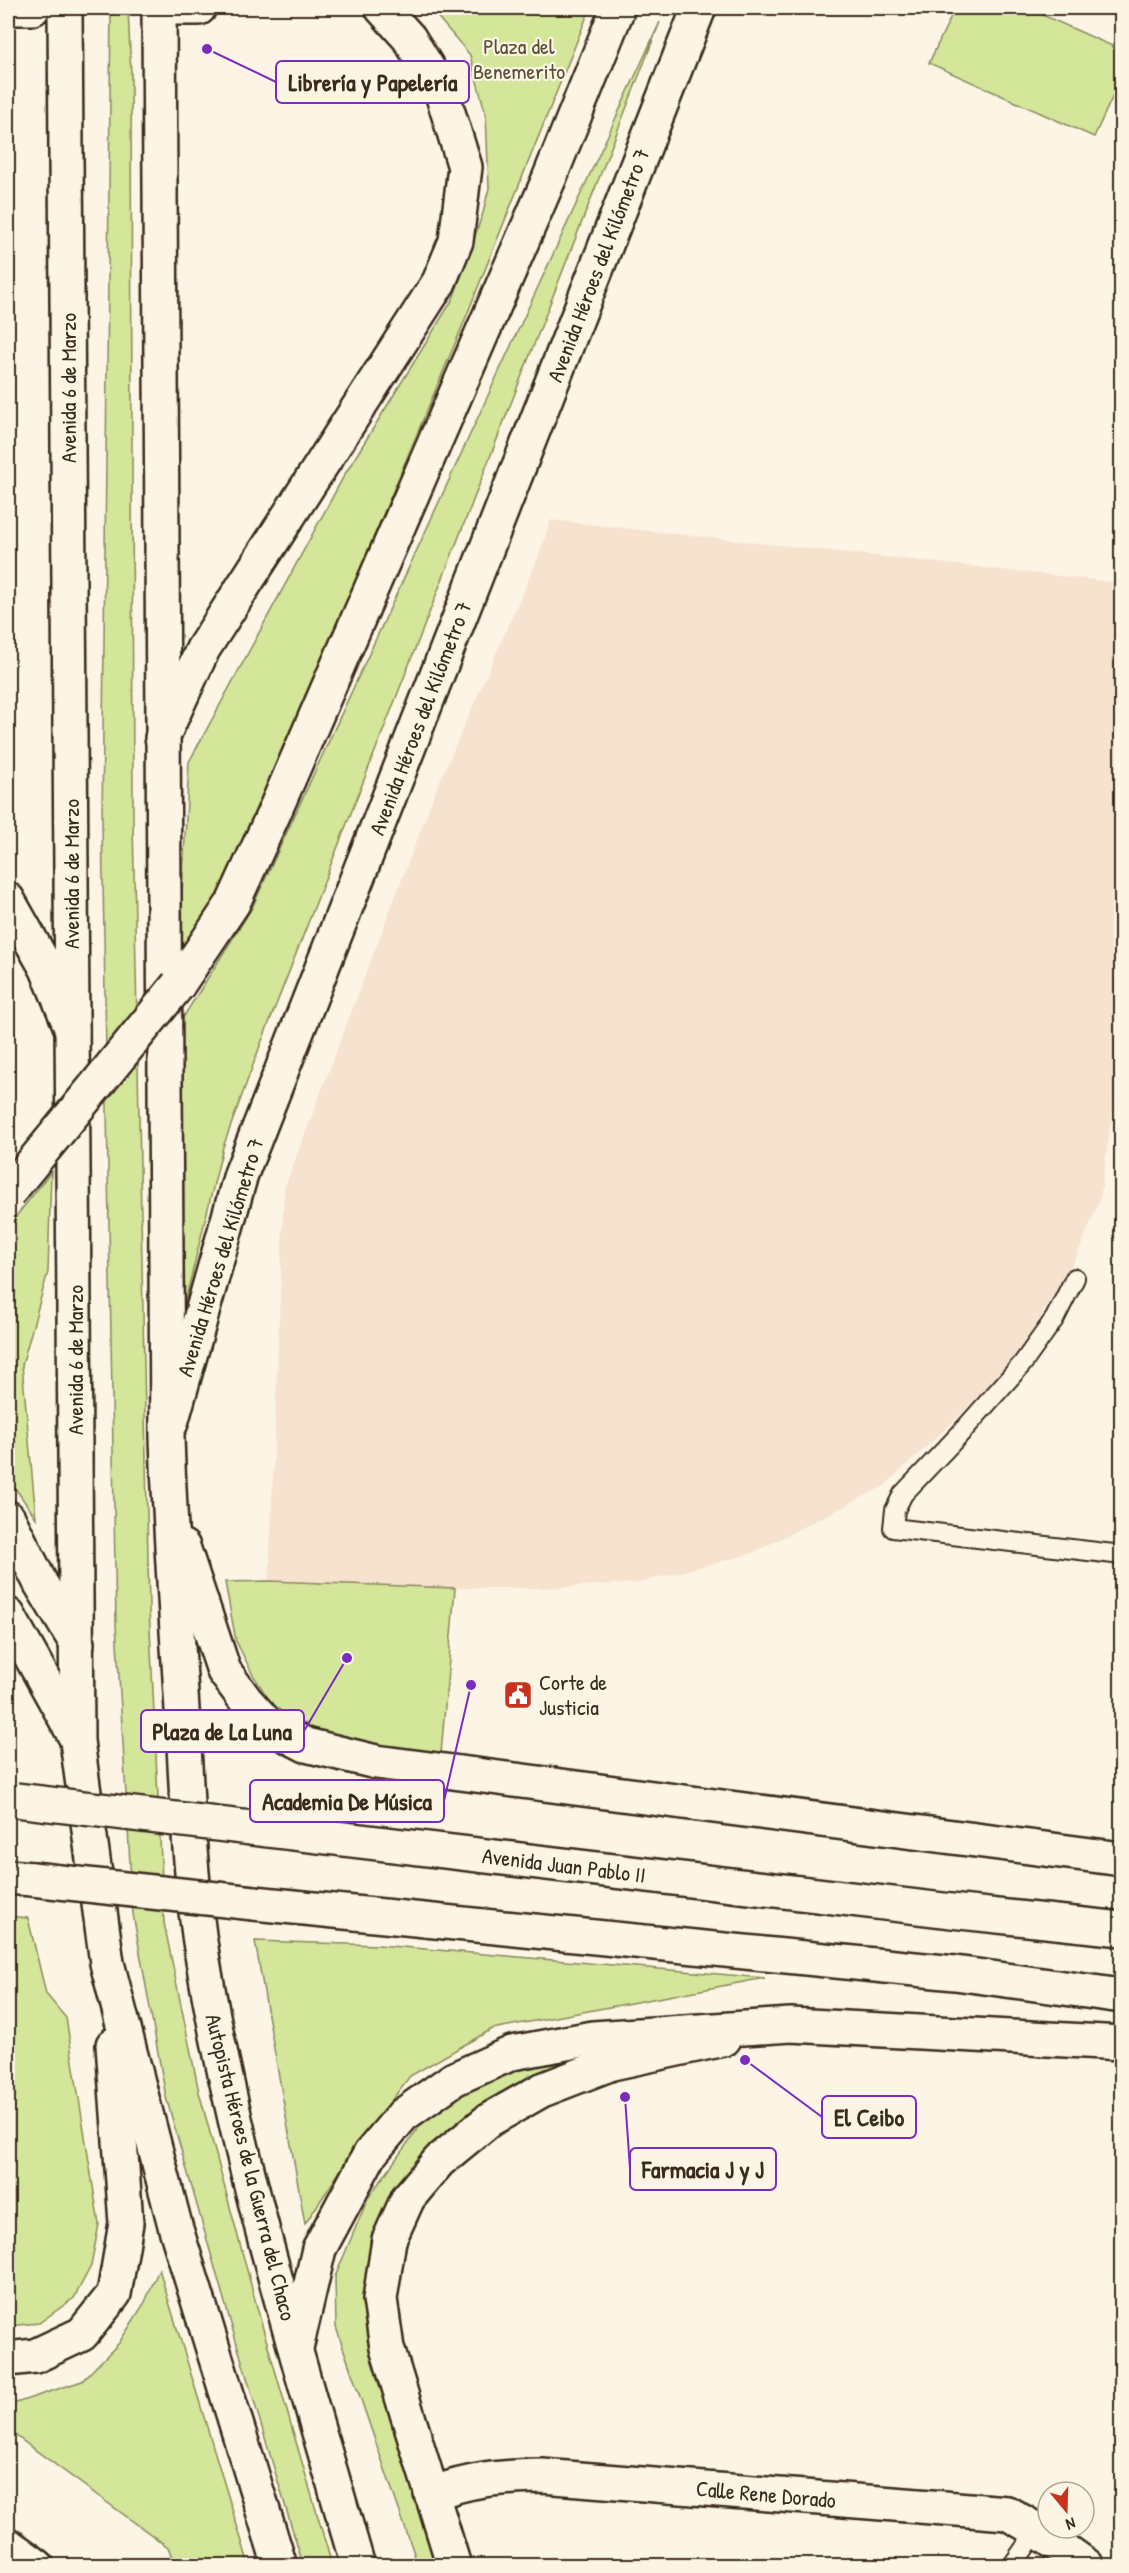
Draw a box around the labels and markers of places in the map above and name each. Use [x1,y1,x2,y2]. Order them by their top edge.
callout: Librería y Papelería [276,61,469,103]
place label: Corte de Justicia [539,1667,607,1722]
public building icon: Corte de Justicia [502,1679,534,1711]
callout: Plaza de La Luna [141,1710,304,1752]
callout: Academia De Música [250,1780,444,1822]
callout: El Ceibo [822,2096,916,2138]
callout: Farmacia J y J [630,2148,776,2190]

